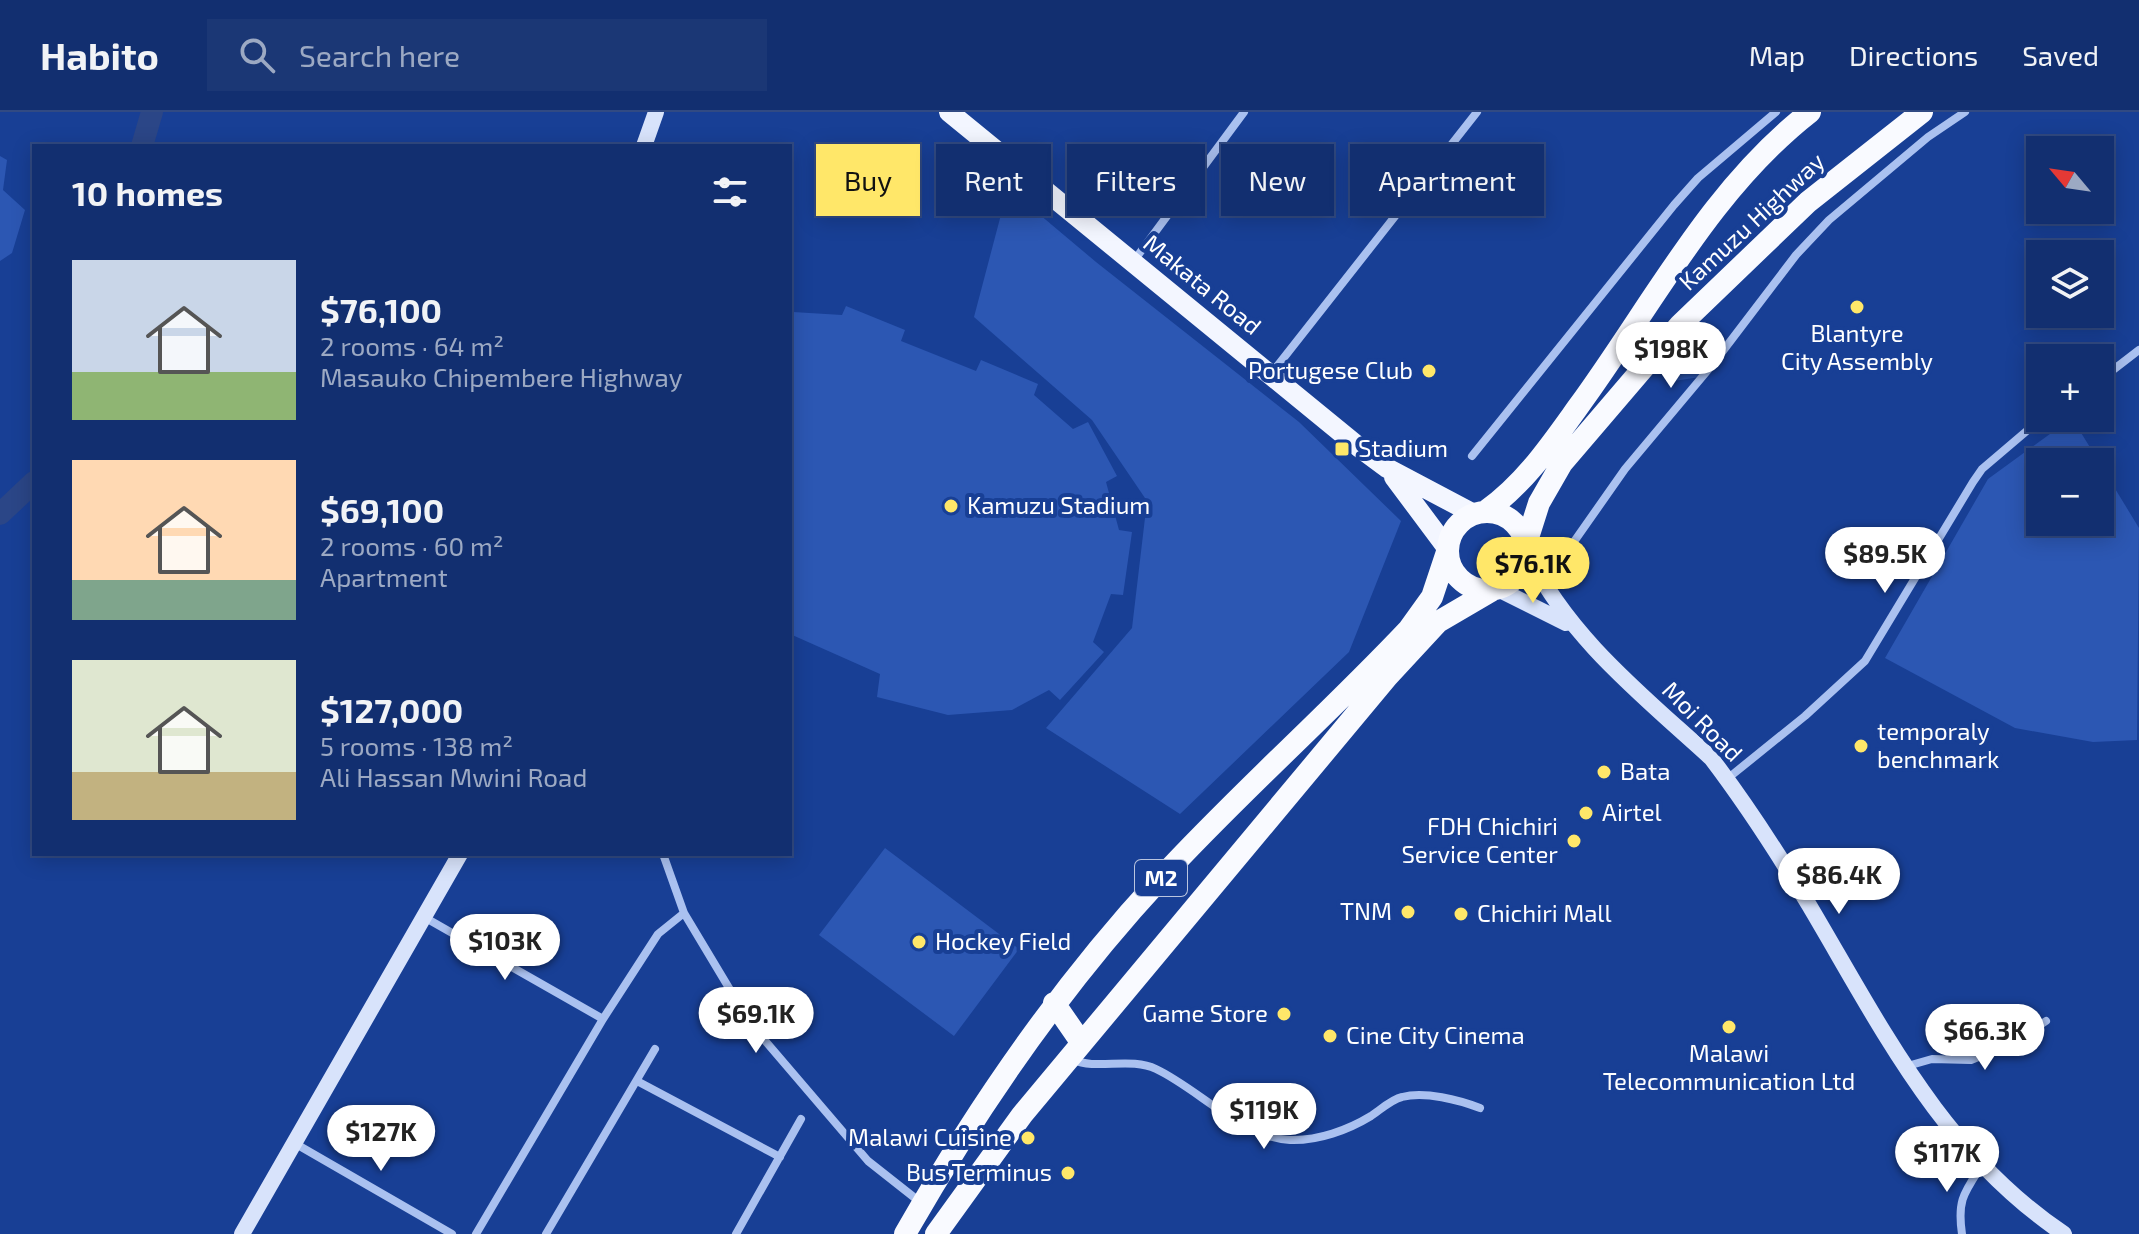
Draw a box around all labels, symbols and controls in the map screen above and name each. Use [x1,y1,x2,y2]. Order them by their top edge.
search box [207,19,767,91]
text: Habito [40,32,159,78]
icon: search [235,33,279,77]
text: Search here [299,37,460,73]
text: Map [1749,38,1805,72]
text: Directions [1849,38,1978,72]
text: Saved [2022,38,2099,72]
north arrow [2026,136,2114,224]
map controls [2026,136,2114,536]
chip: Buy [816,144,920,216]
chip: Rent [936,144,1051,216]
chip: Filters [1067,144,1205,216]
chip: New [1221,144,1334,216]
chip: Apartment [1350,144,1544,216]
street label: Kamuzu Highway [1672,146,1830,296]
icon: filters [708,170,752,214]
text: 10 homes [72,172,223,213]
street label: Makata Road [1138,228,1267,340]
button: layers [2026,240,2114,328]
text: $76,100 [320,289,442,330]
icon: home [136,292,232,388]
marker: Blantyre City Assembly [1848,298,1866,316]
place label: Blantyre City Assembly [1781,318,1933,375]
pin: $198K [1615,322,1727,390]
text: 2 rooms · 64 m² [320,330,504,361]
text: $198K [1634,332,1708,363]
button: + [2026,344,2114,432]
place label: Portugese Club [1248,355,1413,384]
text: Masauko Chipembere Highway [320,361,682,392]
marker: Portugese Club [1420,362,1438,380]
place label: Stadium [1358,433,1448,462]
marker: Stadium [1333,440,1351,458]
button: − [2026,448,2114,536]
text: $69,100 [320,489,444,530]
place label: Kamuzu Stadium [967,490,1150,519]
icon: home [136,492,232,588]
marker: Kamuzu Stadium [942,497,960,515]
pin: $89.5K [1820,527,1950,595]
text: 2 rooms · 60 m² [320,530,504,561]
pin: $76.1K [1468,537,1598,605]
text: $89.5K [1843,537,1927,568]
text: $76.1K [1494,547,1572,578]
text: Apartment [320,561,448,592]
street label: Moi Road [1657,675,1749,767]
text: $127,000 [320,689,463,730]
icon: home [136,692,232,788]
place label: temporaly benchmark [1877,716,1999,773]
text: 5 rooms · 138 m² [320,730,513,761]
marker: temporaly benchmark [1852,737,1870,755]
place label: Bata [1620,756,1670,785]
text: Ali Hassan Mwini Road [320,761,587,792]
marker: Bata [1595,763,1613,781]
place label: Airtel [1602,797,1662,826]
marker: Airtel [1577,804,1595,822]
place label: FDH Chichiri Service Center [1401,811,1558,868]
marker: FDH Chichiri Service Center [1565,832,1583,850]
pin: $86.4K [1774,848,1904,916]
text: $86.4K [1796,858,1882,889]
road number: M2 [1135,860,1187,896]
place label: TNM [1340,896,1392,925]
place label: Chichiri Mall [1477,898,1612,927]
marker: TNM [1399,903,1417,921]
marker: Chichiri Mall [1452,905,1470,923]
pin: $103K [449,914,561,982]
text: $103K [468,924,542,955]
place label: Hockey Field [935,926,1071,955]
marker: Hockey Field [910,933,928,951]
pin: $69.1K [691,987,821,1055]
text: $69.1K [717,997,795,1028]
place label: Game Store [1142,998,1268,1027]
pin: $66.3K [1920,1004,2050,1072]
marker: Game Store [1275,1005,1293,1023]
text: $66.3K [1943,1014,2027,1045]
marker: Malawi Telecommunication Ltd [1720,1018,1738,1036]
place label: Cine City Cinema [1346,1020,1525,1049]
marker: Cine City Cinema [1321,1027,1339,1045]
place label: Malawi Telecommunication Ltd [1603,1038,1855,1095]
pin: $119K [1208,1083,1320,1151]
text: $119K [1229,1093,1299,1124]
pin: $127K [325,1105,437,1173]
text: $127K [345,1115,417,1146]
place label: Malawi Cuisine [848,1122,1012,1151]
pin: $117K [1891,1126,2003,1194]
marker: Malawi Cuisine [1019,1129,1037,1147]
text: $117K [1913,1136,1981,1167]
place label: Bus Terminus [906,1157,1052,1186]
marker: Bus Terminus [1059,1164,1077,1182]

